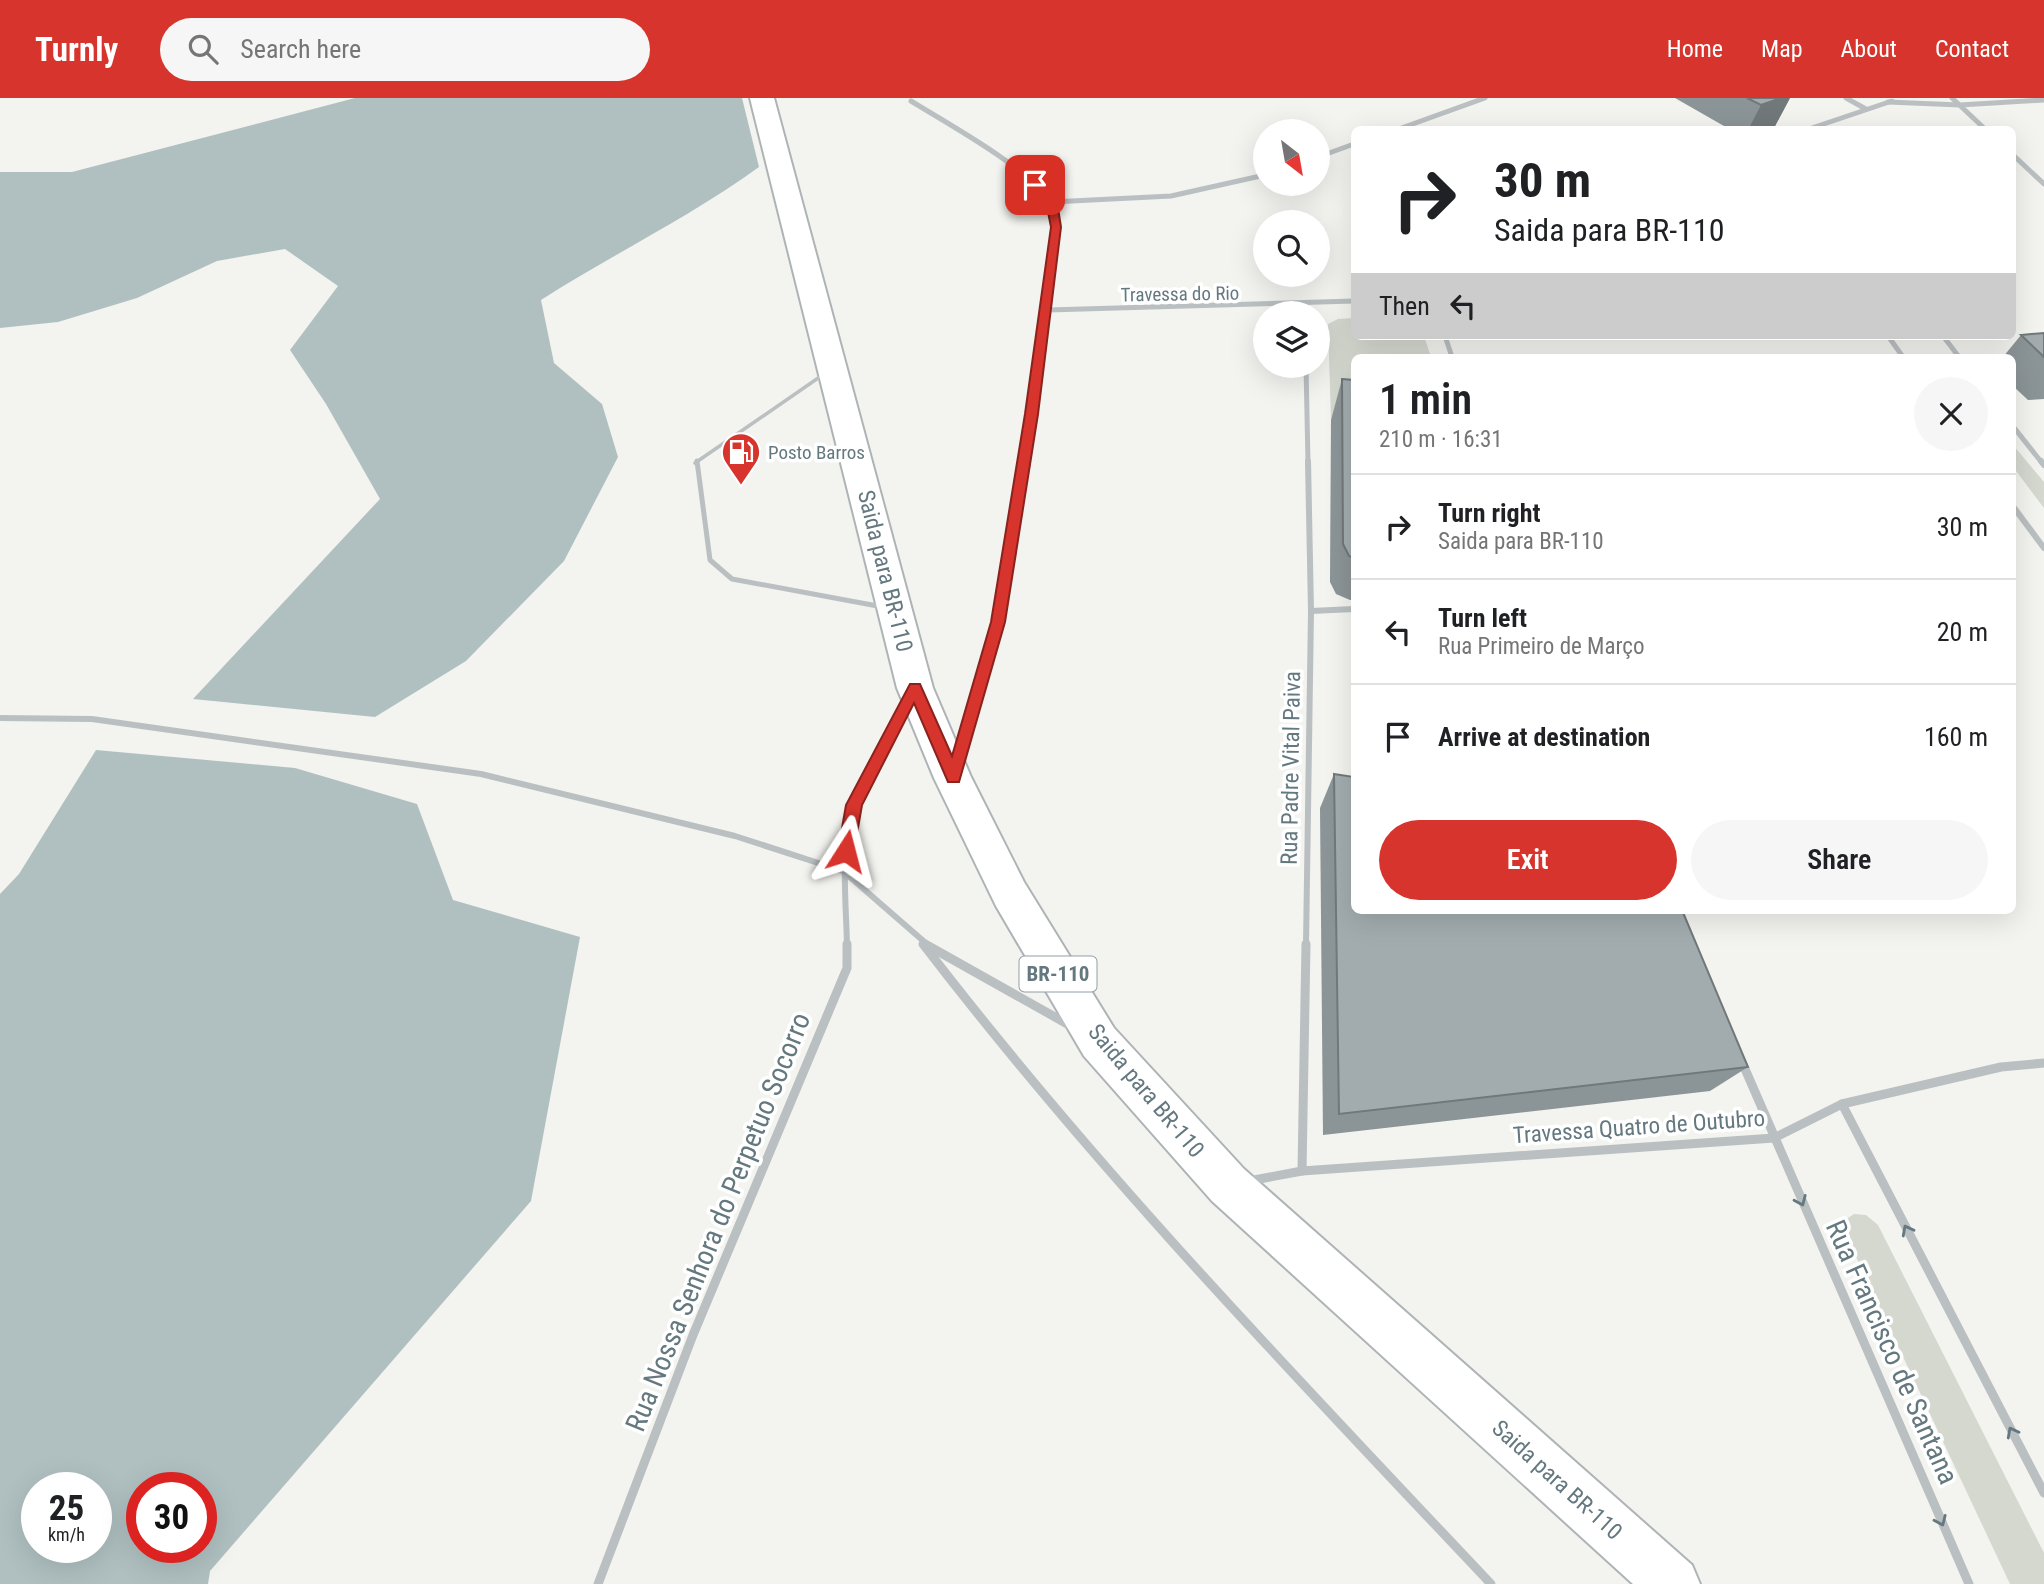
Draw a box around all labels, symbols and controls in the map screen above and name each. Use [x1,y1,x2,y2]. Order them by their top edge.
search box [160,18,650,81]
text: Turnly [35,30,118,69]
icon: search [184,30,222,68]
text: Search here [240,34,361,64]
text: Home [1667,35,1723,63]
text: Map [1761,35,1803,63]
text: About [1841,35,1897,63]
text: Contact [1935,35,2009,63]
north arrow [1253,119,1330,196]
map controls [1253,119,1330,378]
text: 30 m [1494,152,1591,209]
icon: right [1379,154,1470,245]
pin [1005,155,1065,215]
icon: arrive [1016,166,1054,204]
button: search [1253,210,1330,287]
text: Saida para BR-110 [1494,211,1725,249]
street label: Travessa do Rio [1121,281,1239,307]
icon: left [1444,287,1482,325]
text: Then [1379,291,1430,321]
button: layers [1253,301,1330,378]
text: 1 min [1379,375,1472,424]
button: close [1914,377,1988,451]
text: 210 m · 16:31 [1379,426,1503,453]
fuel station icon: Posto Barros [720,431,762,486]
place label: Posto Barros [768,441,865,464]
street label: Saida para BR-110 [852,487,918,655]
text: Turn right [1438,498,1540,528]
icon: right [1379,508,1417,546]
text: 30 m [1937,512,1988,542]
text: Saida para BR-110 [1438,528,1604,555]
text: Turn left [1438,603,1527,633]
icon: left [1379,613,1417,651]
text: 20 m [1937,617,1988,647]
text: Rua Primeiro de Março [1438,633,1644,660]
street label: Rua Padre Vital Paiva [1276,671,1306,865]
icon: arrive [1379,718,1417,756]
text: Arrive at destination [1438,722,1650,752]
text: 160 m [1924,722,1988,752]
position arrow [809,814,883,888]
button: Exit [1379,820,1677,900]
button: Share [1691,820,1988,900]
road number: BR-110 [1020,956,1096,992]
street label: Rua Nossa Senhora do Perpetuo Socorro [619,1008,817,1436]
street label: Saida para BR-110 [1082,1019,1210,1163]
street label: Travessa Quatro de Outubro [1512,1105,1766,1149]
one-way arrow [1793,1193,1807,1206]
street label: Rua Francisco de Santana [1819,1215,1965,1489]
one-way arrow [1902,1225,1916,1238]
street label: Saida para BR-110 [1486,1415,1628,1545]
one-way arrow [2007,1427,2021,1439]
speed limit sign: 30 [126,1472,217,1563]
text: 25 [49,1488,84,1529]
one-way arrow [1933,1514,1947,1526]
text: km/h [48,1524,85,1545]

